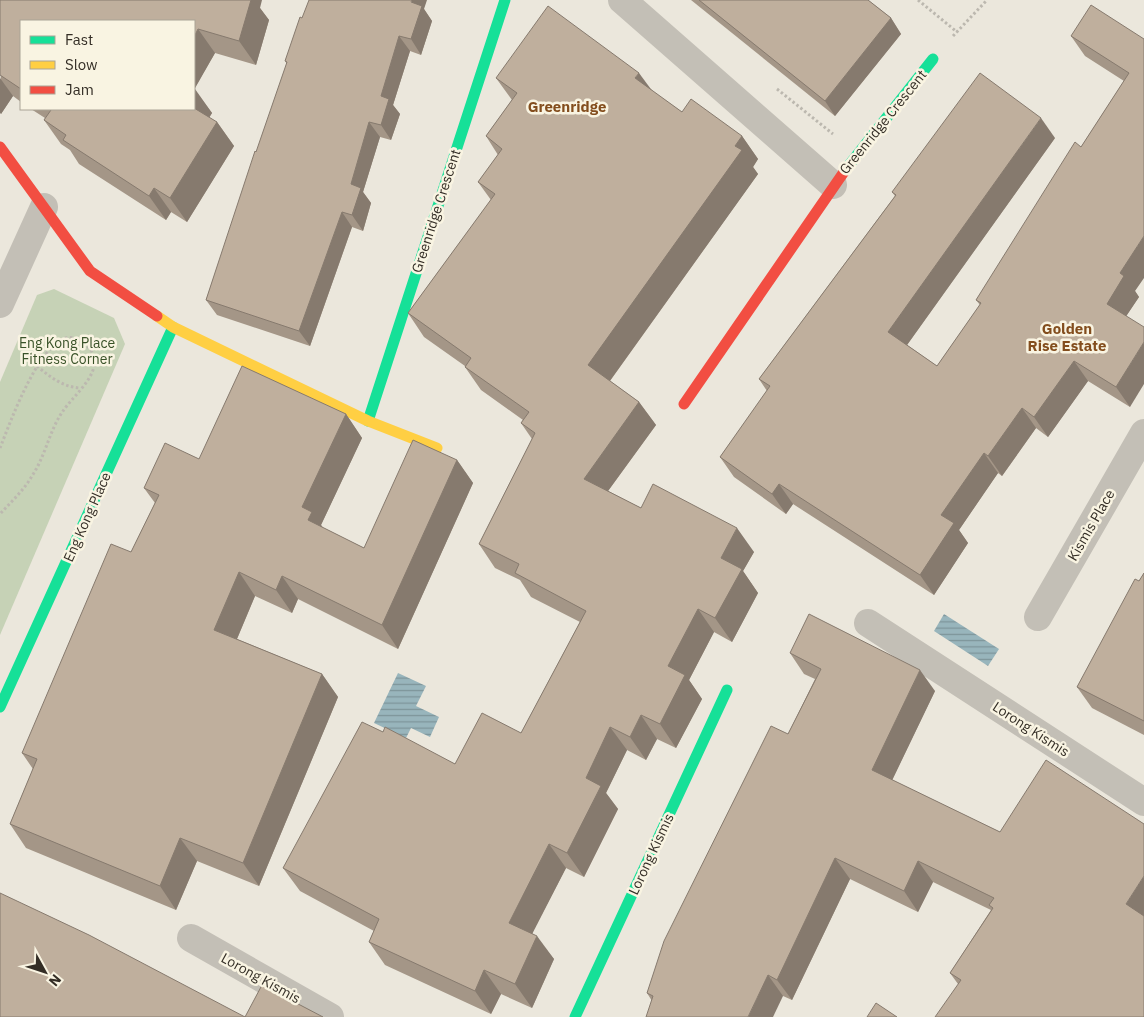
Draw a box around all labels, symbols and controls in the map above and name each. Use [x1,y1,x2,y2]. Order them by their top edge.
legend [20,20,195,110]
text: Fast [65,30,93,49]
text: Slow [65,55,98,74]
street label: Greenridge Crescent [835,66,931,178]
text: Jam [65,80,94,99]
district label: Greenridge [528,97,606,116]
street label: Greenridge Crescent [408,147,465,275]
district label: Golden Rise Estate [1028,319,1106,355]
park label: Eng Kong Place Fitness Corner [19,334,115,368]
street label: Eng Kong Place [59,469,115,565]
street label: Kismis Place [1063,486,1119,564]
street label: Lorong Kismis [989,697,1073,761]
street label: Lorong Kismis [624,810,678,898]
north arrow [20,947,70,997]
street label: Lorong Kismis [218,949,304,1007]
text: N [45,971,65,990]

